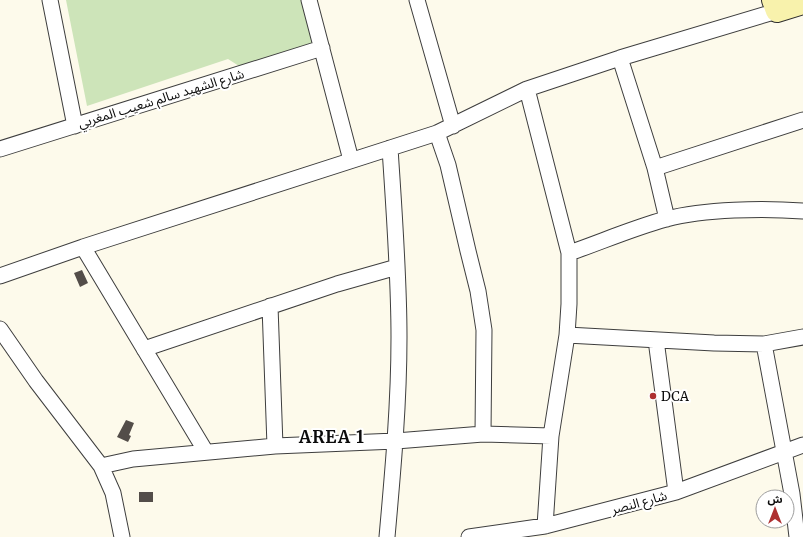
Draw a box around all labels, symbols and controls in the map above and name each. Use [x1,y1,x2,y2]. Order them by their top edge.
street label: شارع الشهيد سالم شعيب المغربي [76,65,247,134]
place label: DCA [661,388,690,405]
marker: DCA [648,391,658,401]
district label: AREA 1 [298,426,365,448]
street label: شارع النصر [609,487,669,520]
north arrow [755,489,795,529]
text: ش [767,492,783,506]

